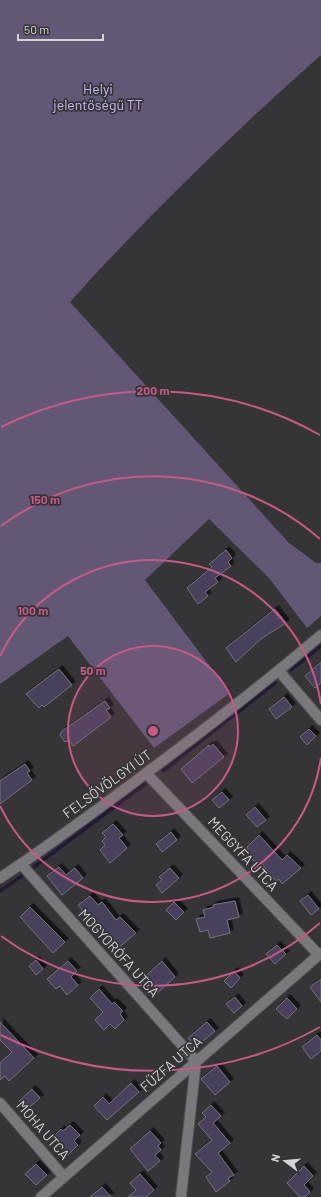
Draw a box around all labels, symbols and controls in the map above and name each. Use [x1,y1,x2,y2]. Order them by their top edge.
scale bar [18,16,103,42]
text: 50 m [24,22,49,36]
park label: Helyi jelentőségű TT [52,80,143,113]
text: 200 m [137,383,169,397]
text: 150 m [30,492,60,506]
text: 100 m [18,603,48,617]
text: 50 m [80,663,106,677]
centre of rings [146,724,160,738]
street label: FELSŐVÖLGYI ÚT [59,746,154,821]
street label: MEGGYFA UTCA [205,813,282,895]
street label: MOGYORÓFA UTCA [75,905,164,1001]
street label: FŰZFA UTCA [136,1032,206,1095]
street label: MOHA UTCA [13,1097,74,1163]
north arrow [265,1141,305,1181]
text: N [268,1153,282,1163]

